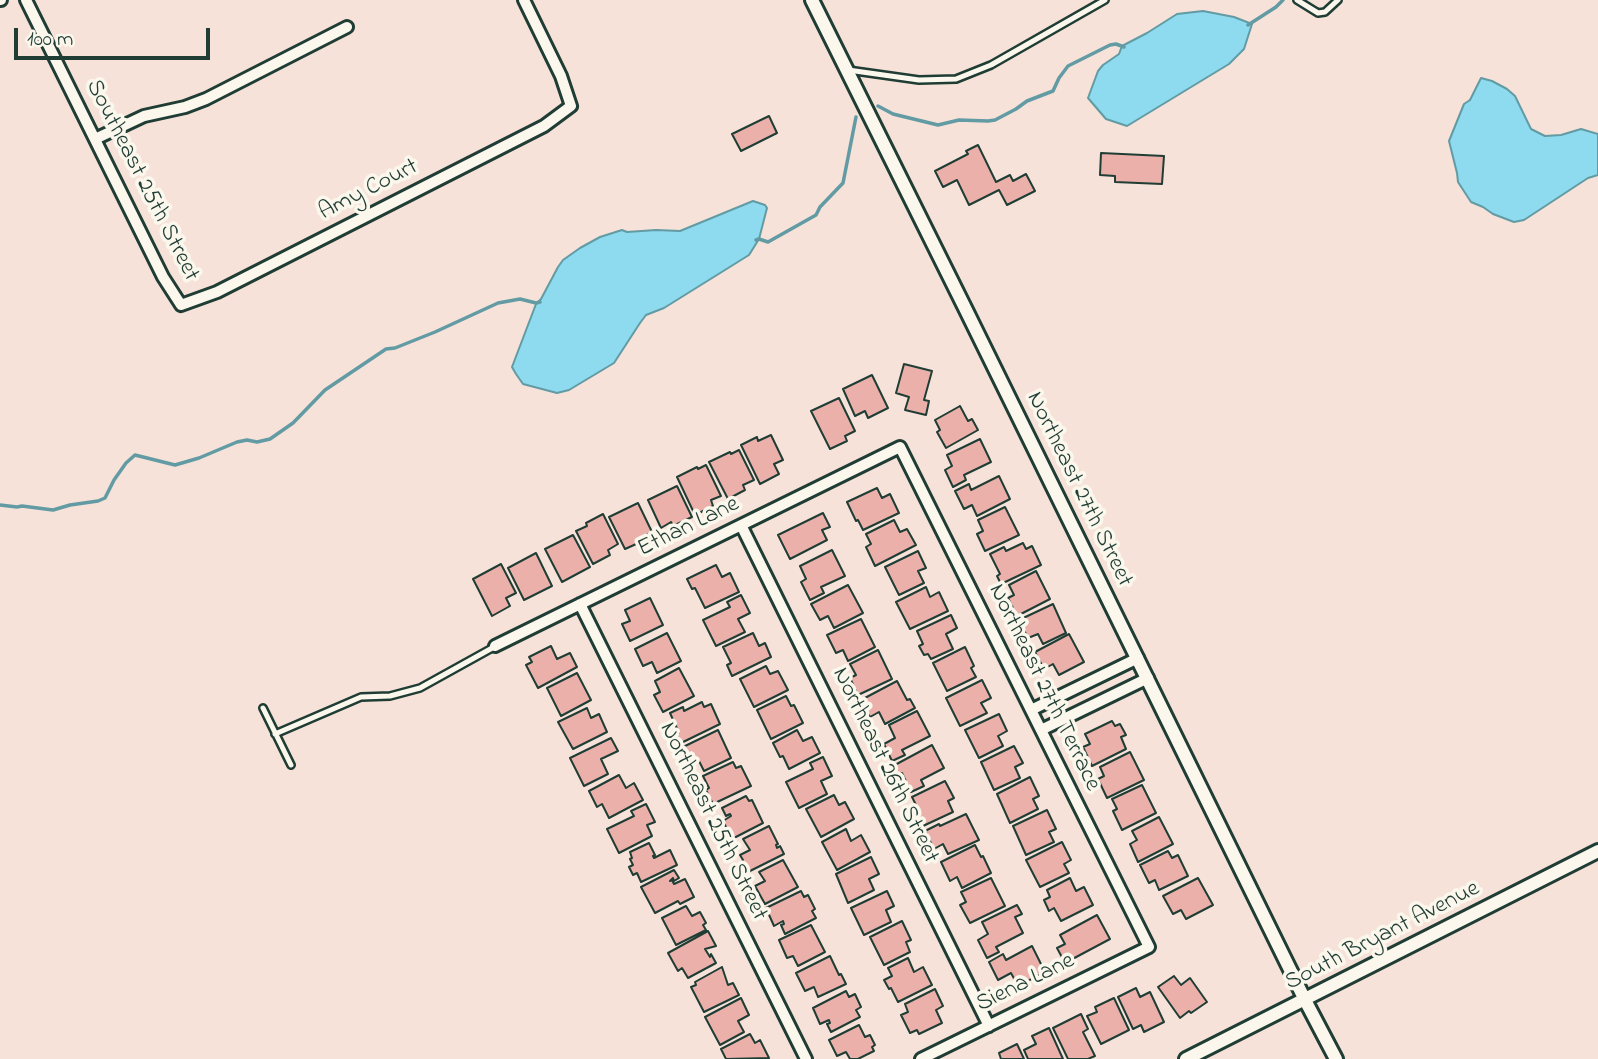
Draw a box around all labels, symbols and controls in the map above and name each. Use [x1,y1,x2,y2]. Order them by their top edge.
scale bar [18,14,214,58]
text: 100 m [27,25,73,55]
street label: Southeast 25th Street [78,75,204,287]
street label: Amy Court [315,154,423,228]
street label: Northeast 27th Street [1018,388,1138,592]
street label: Ethan Lane [634,491,744,565]
street label: Northeast 27th Terrace [980,580,1106,796]
street label: Northeast 26th Street [824,664,944,868]
street label: Northeast 25th Street [651,718,773,926]
street label: South Bryant Avenue [1281,875,1485,999]
street label: Siena Lane [972,948,1080,1020]

